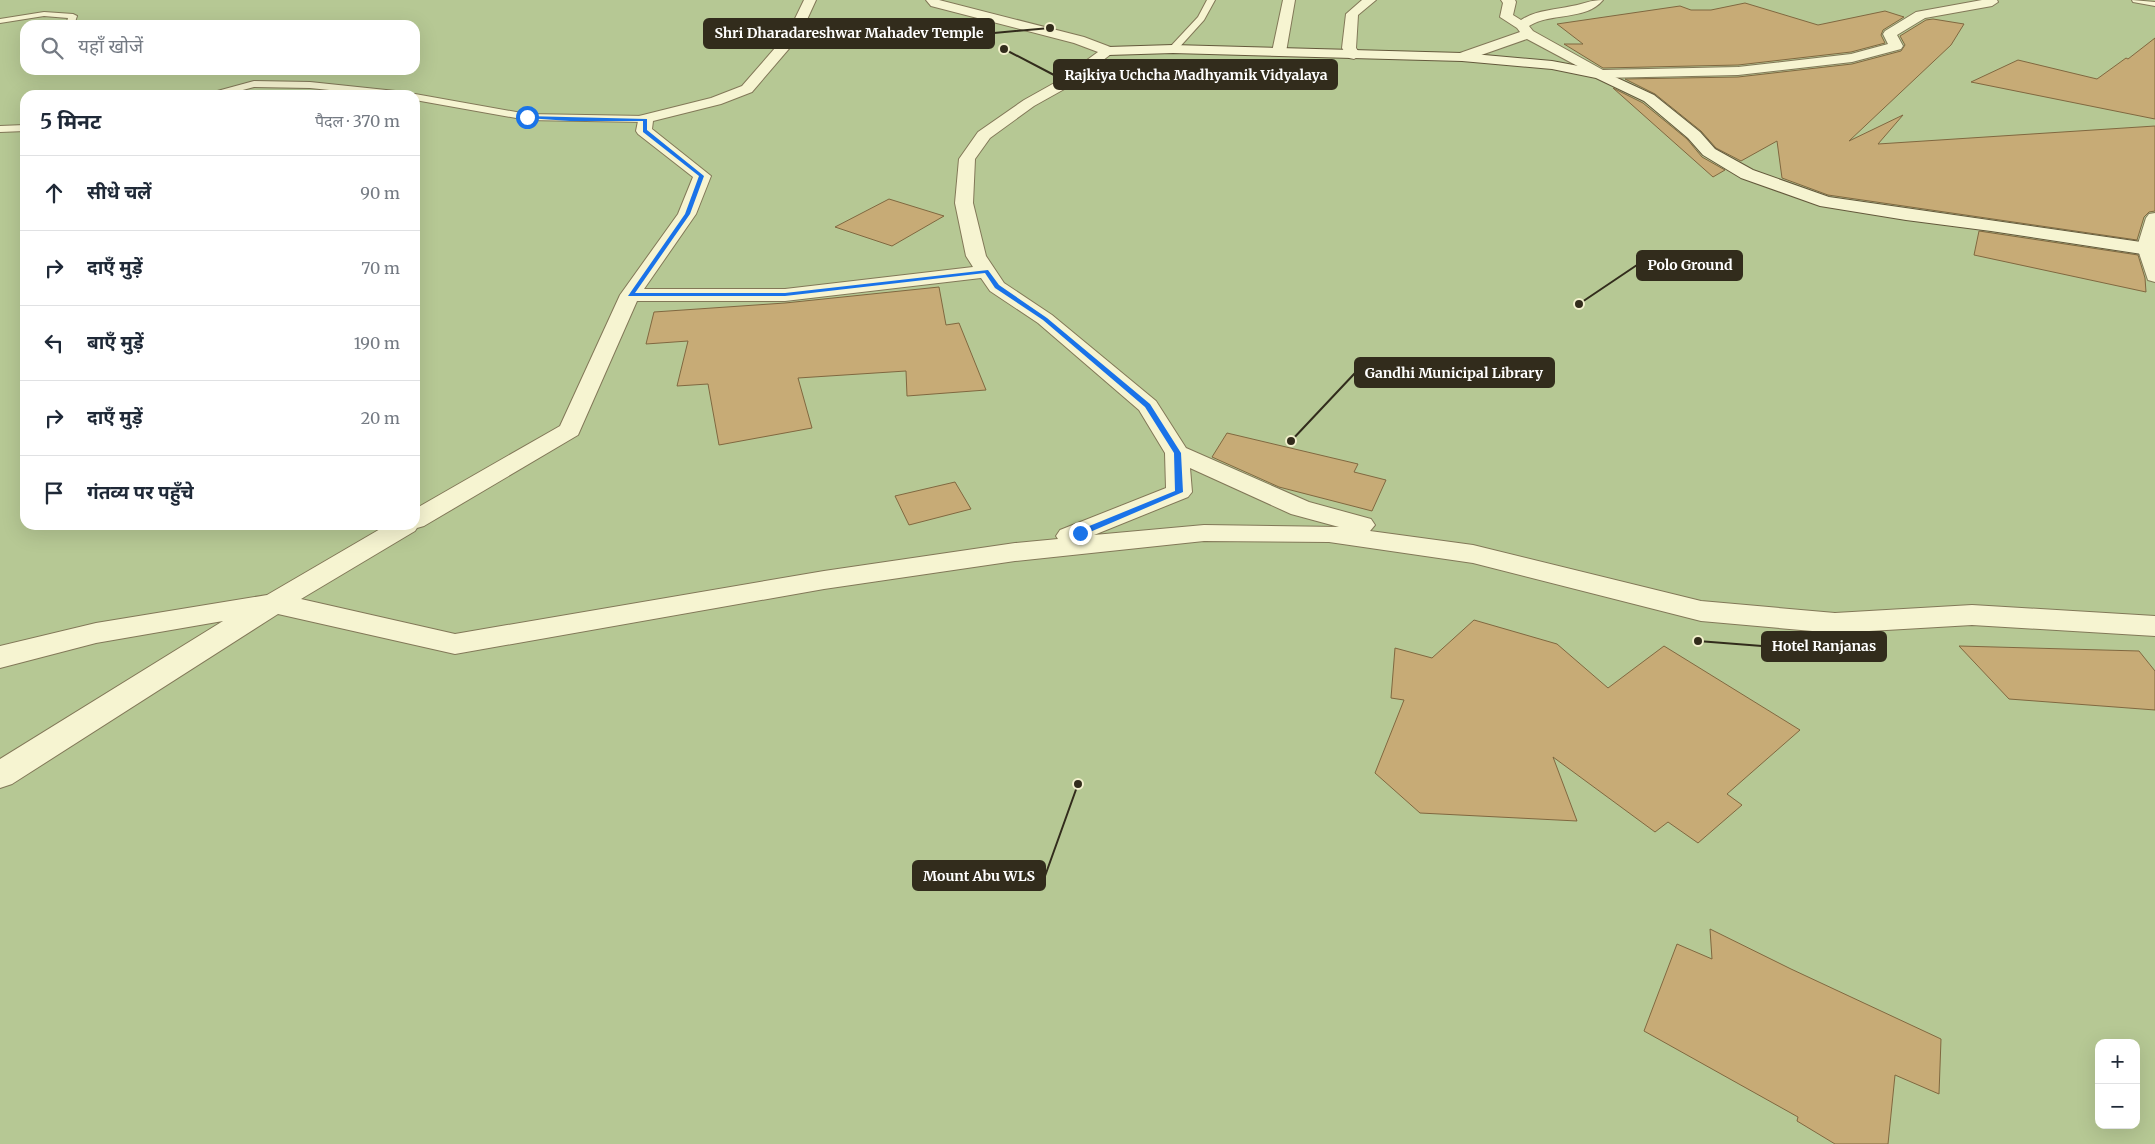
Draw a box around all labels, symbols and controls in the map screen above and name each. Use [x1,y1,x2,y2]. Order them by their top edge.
callout: Shri Dharadareshwar Mahadev Temple [704,19,994,48]
search box [20,20,420,75]
text: Shri Dharadareshwar Mahadev Temple [714,24,984,42]
icon: search [38,34,66,62]
text: यहाँ खोजें [78,34,143,58]
callout: Rajkiya Uchcha Madhyamik Vidyalaya [1054,60,1337,89]
text: Rajkiya Uchcha Madhyamik Vidyalaya [1064,66,1328,84]
route start [516,106,539,129]
text: 5 मिनट [40,108,101,135]
text: पैदल · 370 m [315,111,400,131]
icon: ahead [40,179,68,207]
text: सीधे चलें [87,180,151,204]
text: 90 m [360,183,400,203]
callout: Polo Ground [1637,251,1742,280]
icon: right [40,254,68,282]
text: दाएँ मुड़ें [87,255,143,279]
text: Polo Ground [1647,256,1733,274]
text: 70 m [361,258,400,278]
icon: left [40,329,68,357]
text: बाएँ मुड़ें [87,330,144,354]
text: 190 m [354,333,400,353]
callout: Gandhi Municipal Library [1355,358,1554,387]
text: Gandhi Municipal Library [1365,364,1544,382]
icon: right [40,404,68,432]
text: दाएँ मुड़ें [87,405,143,429]
text: 20 m [361,408,400,428]
icon: arrive [40,479,68,507]
text: गंतव्य पर पहुँचे [87,480,194,504]
route end [1069,522,1092,545]
callout: Hotel Ranjanas [1762,632,1886,661]
text: Hotel Ranjanas [1772,637,1876,655]
callout: Mount Abu WLS [913,861,1045,890]
text: Mount Abu WLS [923,867,1036,885]
map controls [2095,1039,2140,1129]
button: + [2095,1039,2140,1084]
button: − [2095,1084,2140,1129]

